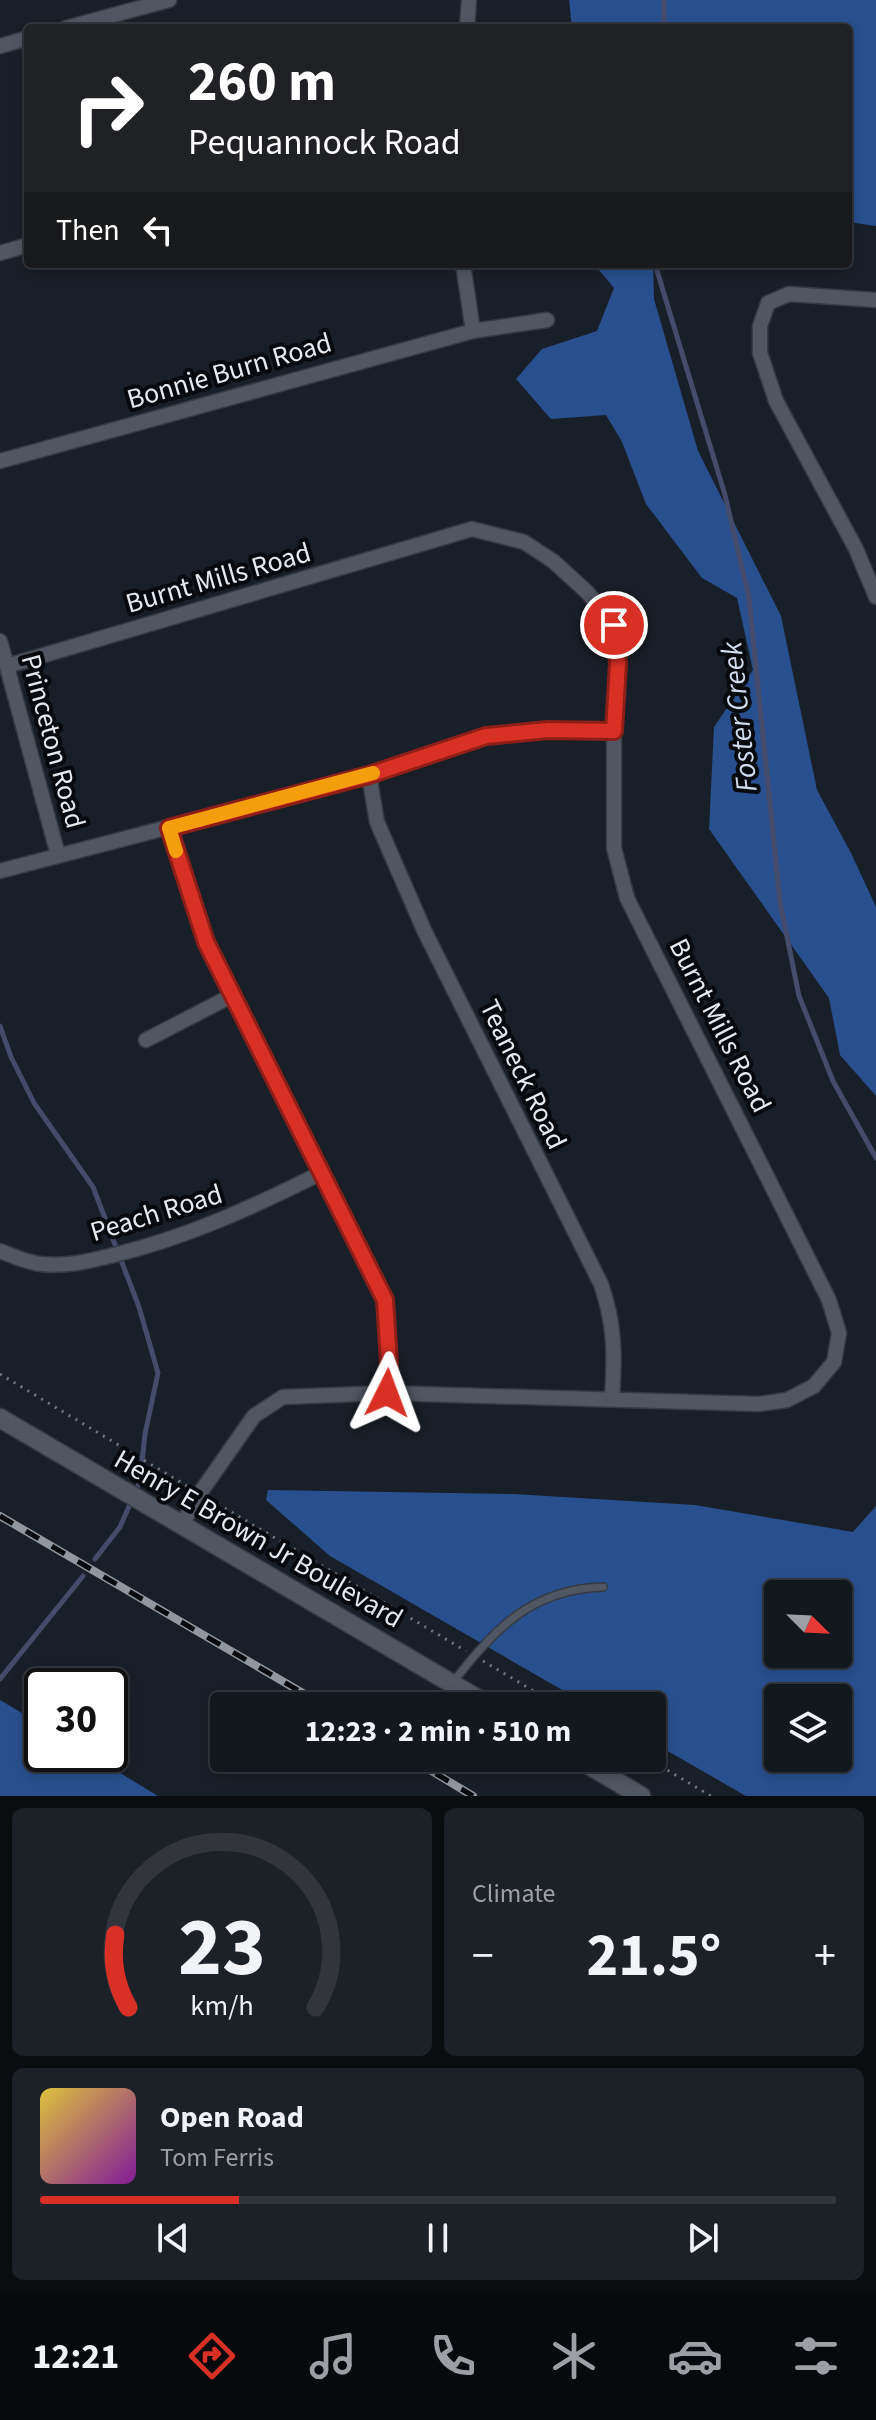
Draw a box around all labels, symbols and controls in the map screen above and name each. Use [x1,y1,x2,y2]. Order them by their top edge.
text: 260 m [188,43,336,122]
icon: right [56,56,160,160]
text: Pequannock Road [188,117,461,168]
icon: left [136,208,180,252]
text: Then [56,209,120,252]
street label: Bonnie Burn Road [122,323,336,419]
street label: Burnt Mills Road [121,532,315,623]
pin [580,591,648,659]
icon: arrive [592,603,636,647]
water label: Foster Creek [710,639,769,794]
street label: Princeton Road [11,650,95,833]
street label: Burnt Mills Road [659,931,781,1120]
street label: Teaneck Road [470,993,577,1156]
street label: Peach Road [85,1174,227,1252]
position arrow [345,1351,429,1435]
street label: Henry E Brown Jr Boulevard [107,1440,410,1638]
north arrow [764,1580,852,1668]
map controls [764,1580,852,1772]
speed limit sign: 30 [24,1668,128,1772]
button: layers [764,1684,852,1772]
text: 12:23 · 2 min · 510 m [305,1710,571,1753]
text: Climate [472,1875,556,1912]
text: 23 [178,1889,266,2007]
text: 21.5° [587,1914,721,1999]
text: − [472,1925,494,1988]
text: + [814,1925,836,1988]
text: km/h [190,1986,254,2026]
text: Open Road [160,2096,304,2139]
text: Tom Ferris [160,2139,274,2176]
icon: previous [151,2216,195,2260]
icon: pause [416,2216,460,2260]
icon: next [681,2216,725,2260]
icon: directions [184,2328,240,2384]
icon: music [305,2328,361,2384]
icon: phone [425,2328,481,2384]
icon: climate [546,2328,602,2384]
icon: car [667,2328,723,2384]
icon: filters [788,2328,844,2384]
text: 12:21 [32,2331,119,2382]

